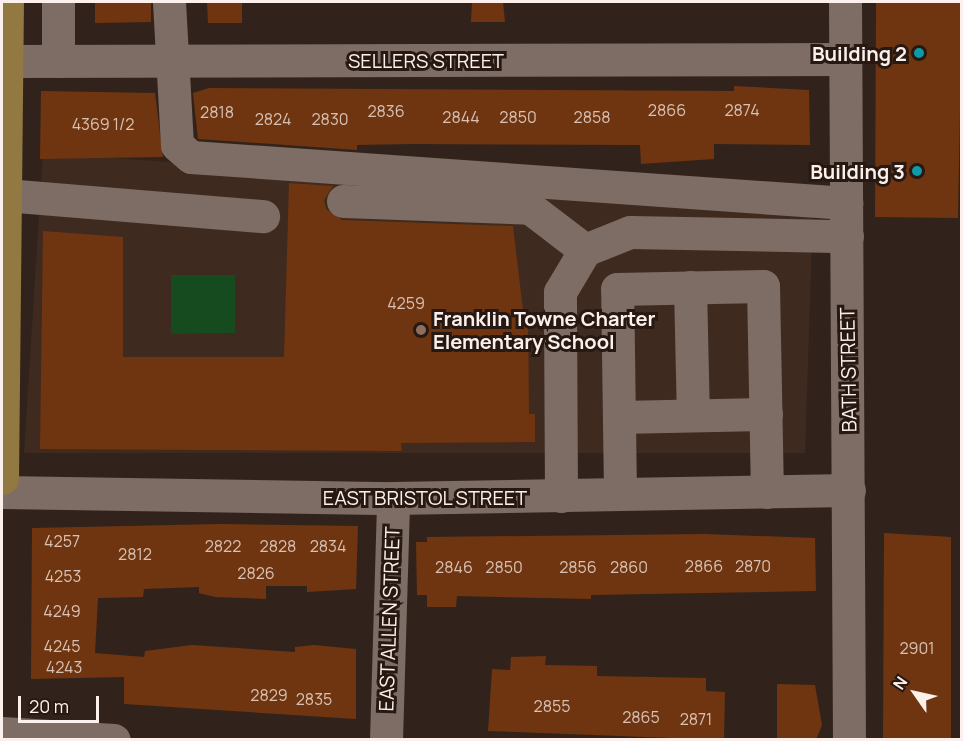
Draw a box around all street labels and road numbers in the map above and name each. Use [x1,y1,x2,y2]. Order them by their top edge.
street label: SELLERS STREET [348,48,504,72]
street label: BATH STREET [835,307,861,433]
street label: EAST BRISTOL STREET [322,485,528,509]
street label: EAST ALLEN STREET [374,526,404,712]

